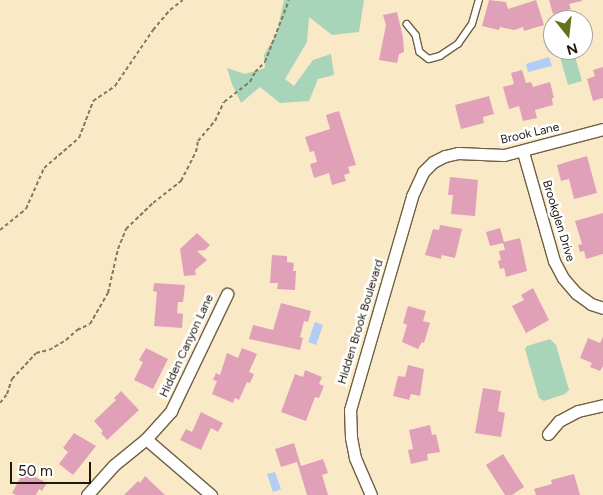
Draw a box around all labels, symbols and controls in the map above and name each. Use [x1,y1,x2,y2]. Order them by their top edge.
north arrow [543,10,593,60]
text: N [564,39,580,59]
street label: Brook Lane [499,120,561,148]
street label: Brookglen Drive [539,178,577,264]
street label: Hidden Brook Boulevard [335,258,387,386]
street label: Hidden Canyon Lane [157,292,217,400]
scale bar [12,452,94,484]
text: 50 m [18,462,53,480]

